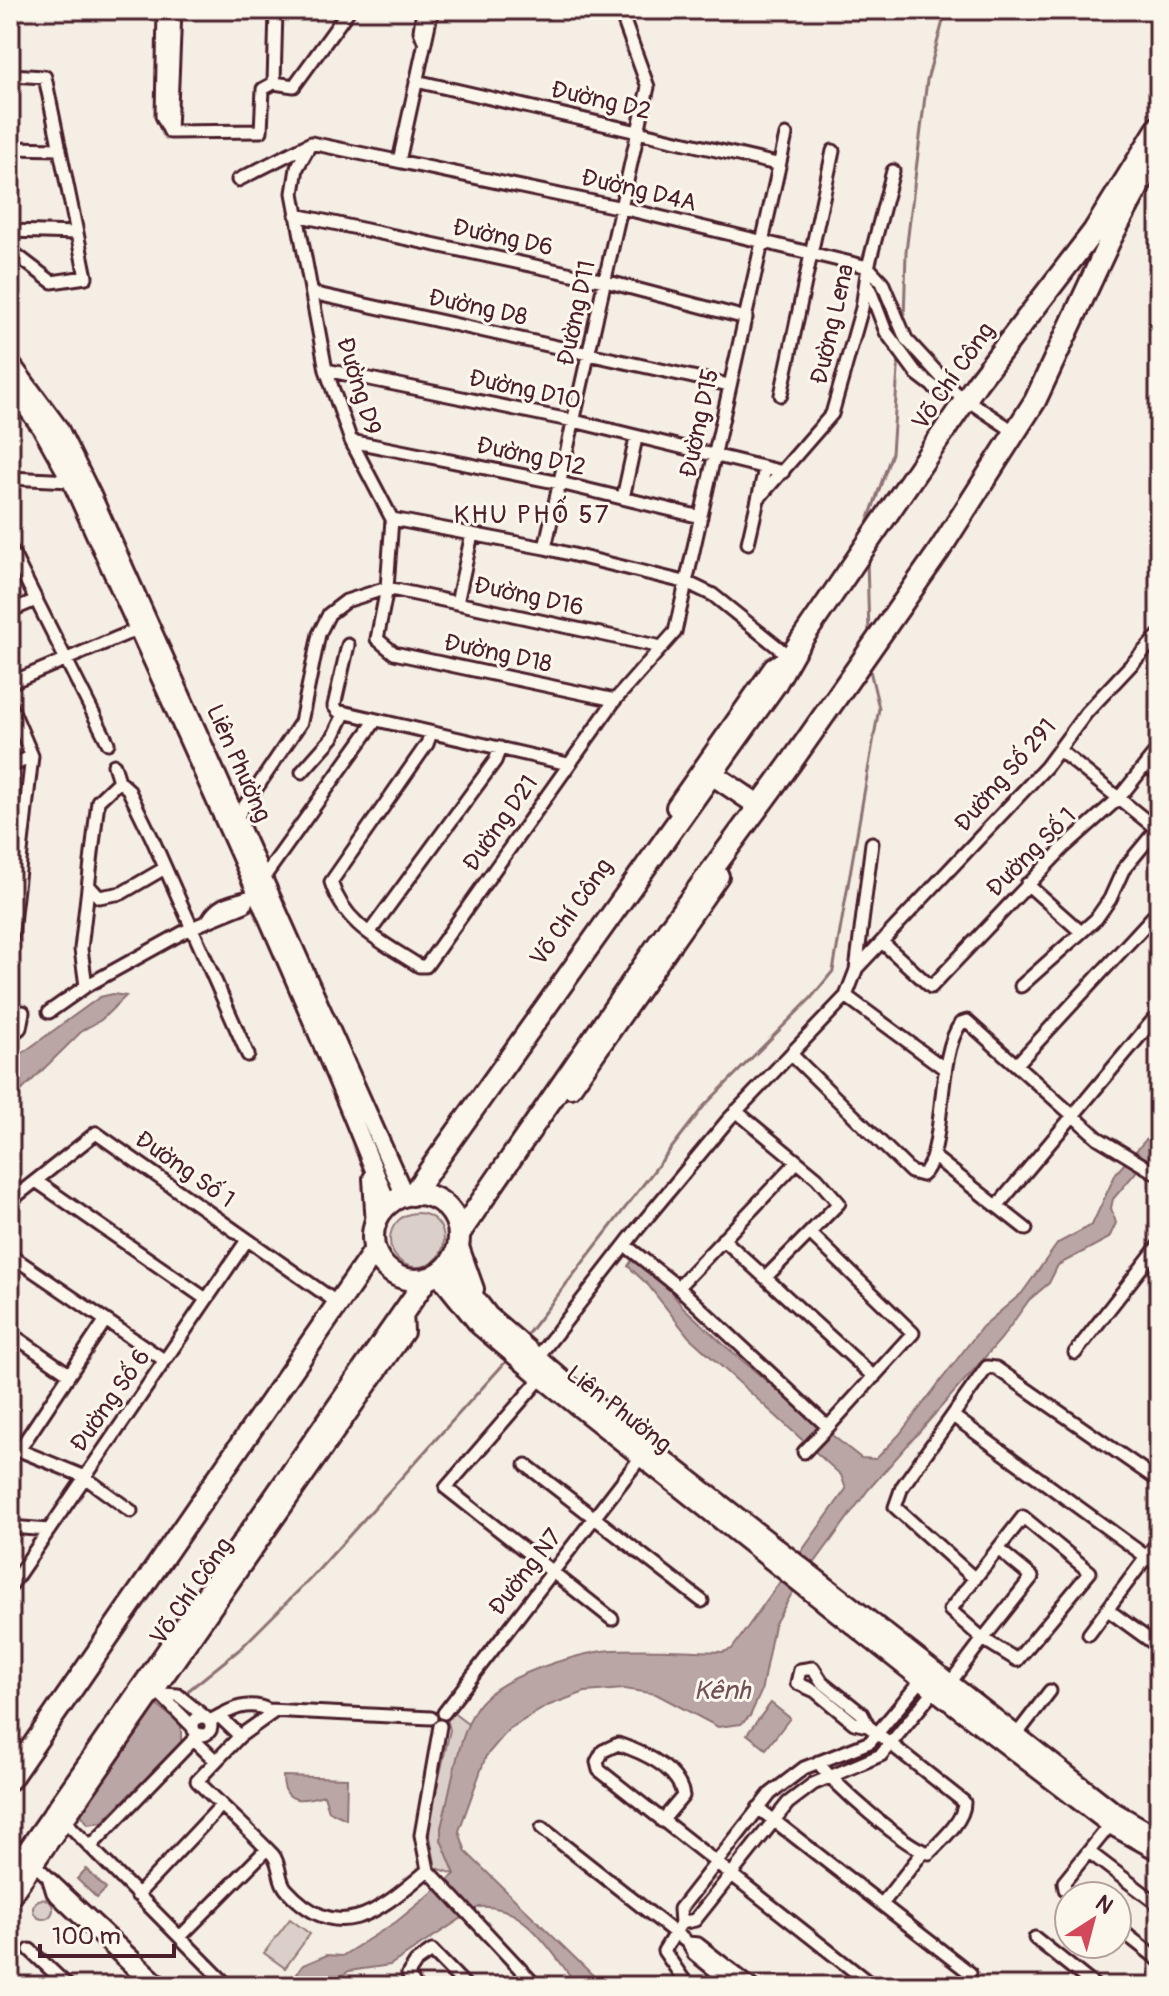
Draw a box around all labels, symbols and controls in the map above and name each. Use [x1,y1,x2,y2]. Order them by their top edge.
street label: Đường D2 [548,75,654,126]
street label: Đường D4A [578,163,699,218]
street label: Đường D6 [450,213,556,262]
street label: Đường D11 [551,258,602,368]
street label: Đường Lena [805,261,860,387]
street label: Đường D8 [426,283,530,332]
street label: Võ Chí Công [906,317,1001,436]
street label: Đường D9 [330,334,387,438]
street label: Đường D10 [466,363,584,416]
street label: Đường D15 [674,366,725,480]
street label: Đường D12 [474,431,588,482]
district label: KHU PHỐ 57 [454,495,610,531]
street label: Đường D16 [471,571,586,622]
street label: Đường D18 [441,628,554,679]
street label: Liên Phường [200,700,277,826]
street label: Đường Số 291 [948,713,1062,838]
street label: Đường D21 [457,770,544,877]
street label: Đường Số 1 [981,802,1082,903]
street label: Võ Chí Công [524,853,619,972]
street label: Đường Số 1 [129,1125,240,1214]
street label: Đường Số 6 [64,1343,156,1457]
street label: Liên Phường [560,1359,677,1459]
street label: Đường N7 [483,1523,568,1621]
street label: Võ Chí Công [144,1532,239,1651]
water label: Kênh [694,1675,752,1707]
north arrow [1053,1880,1133,1960]
text: N [1090,1889,1119,1920]
scale bar [40,1908,174,1958]
text: 100 m [52,1922,121,1951]

